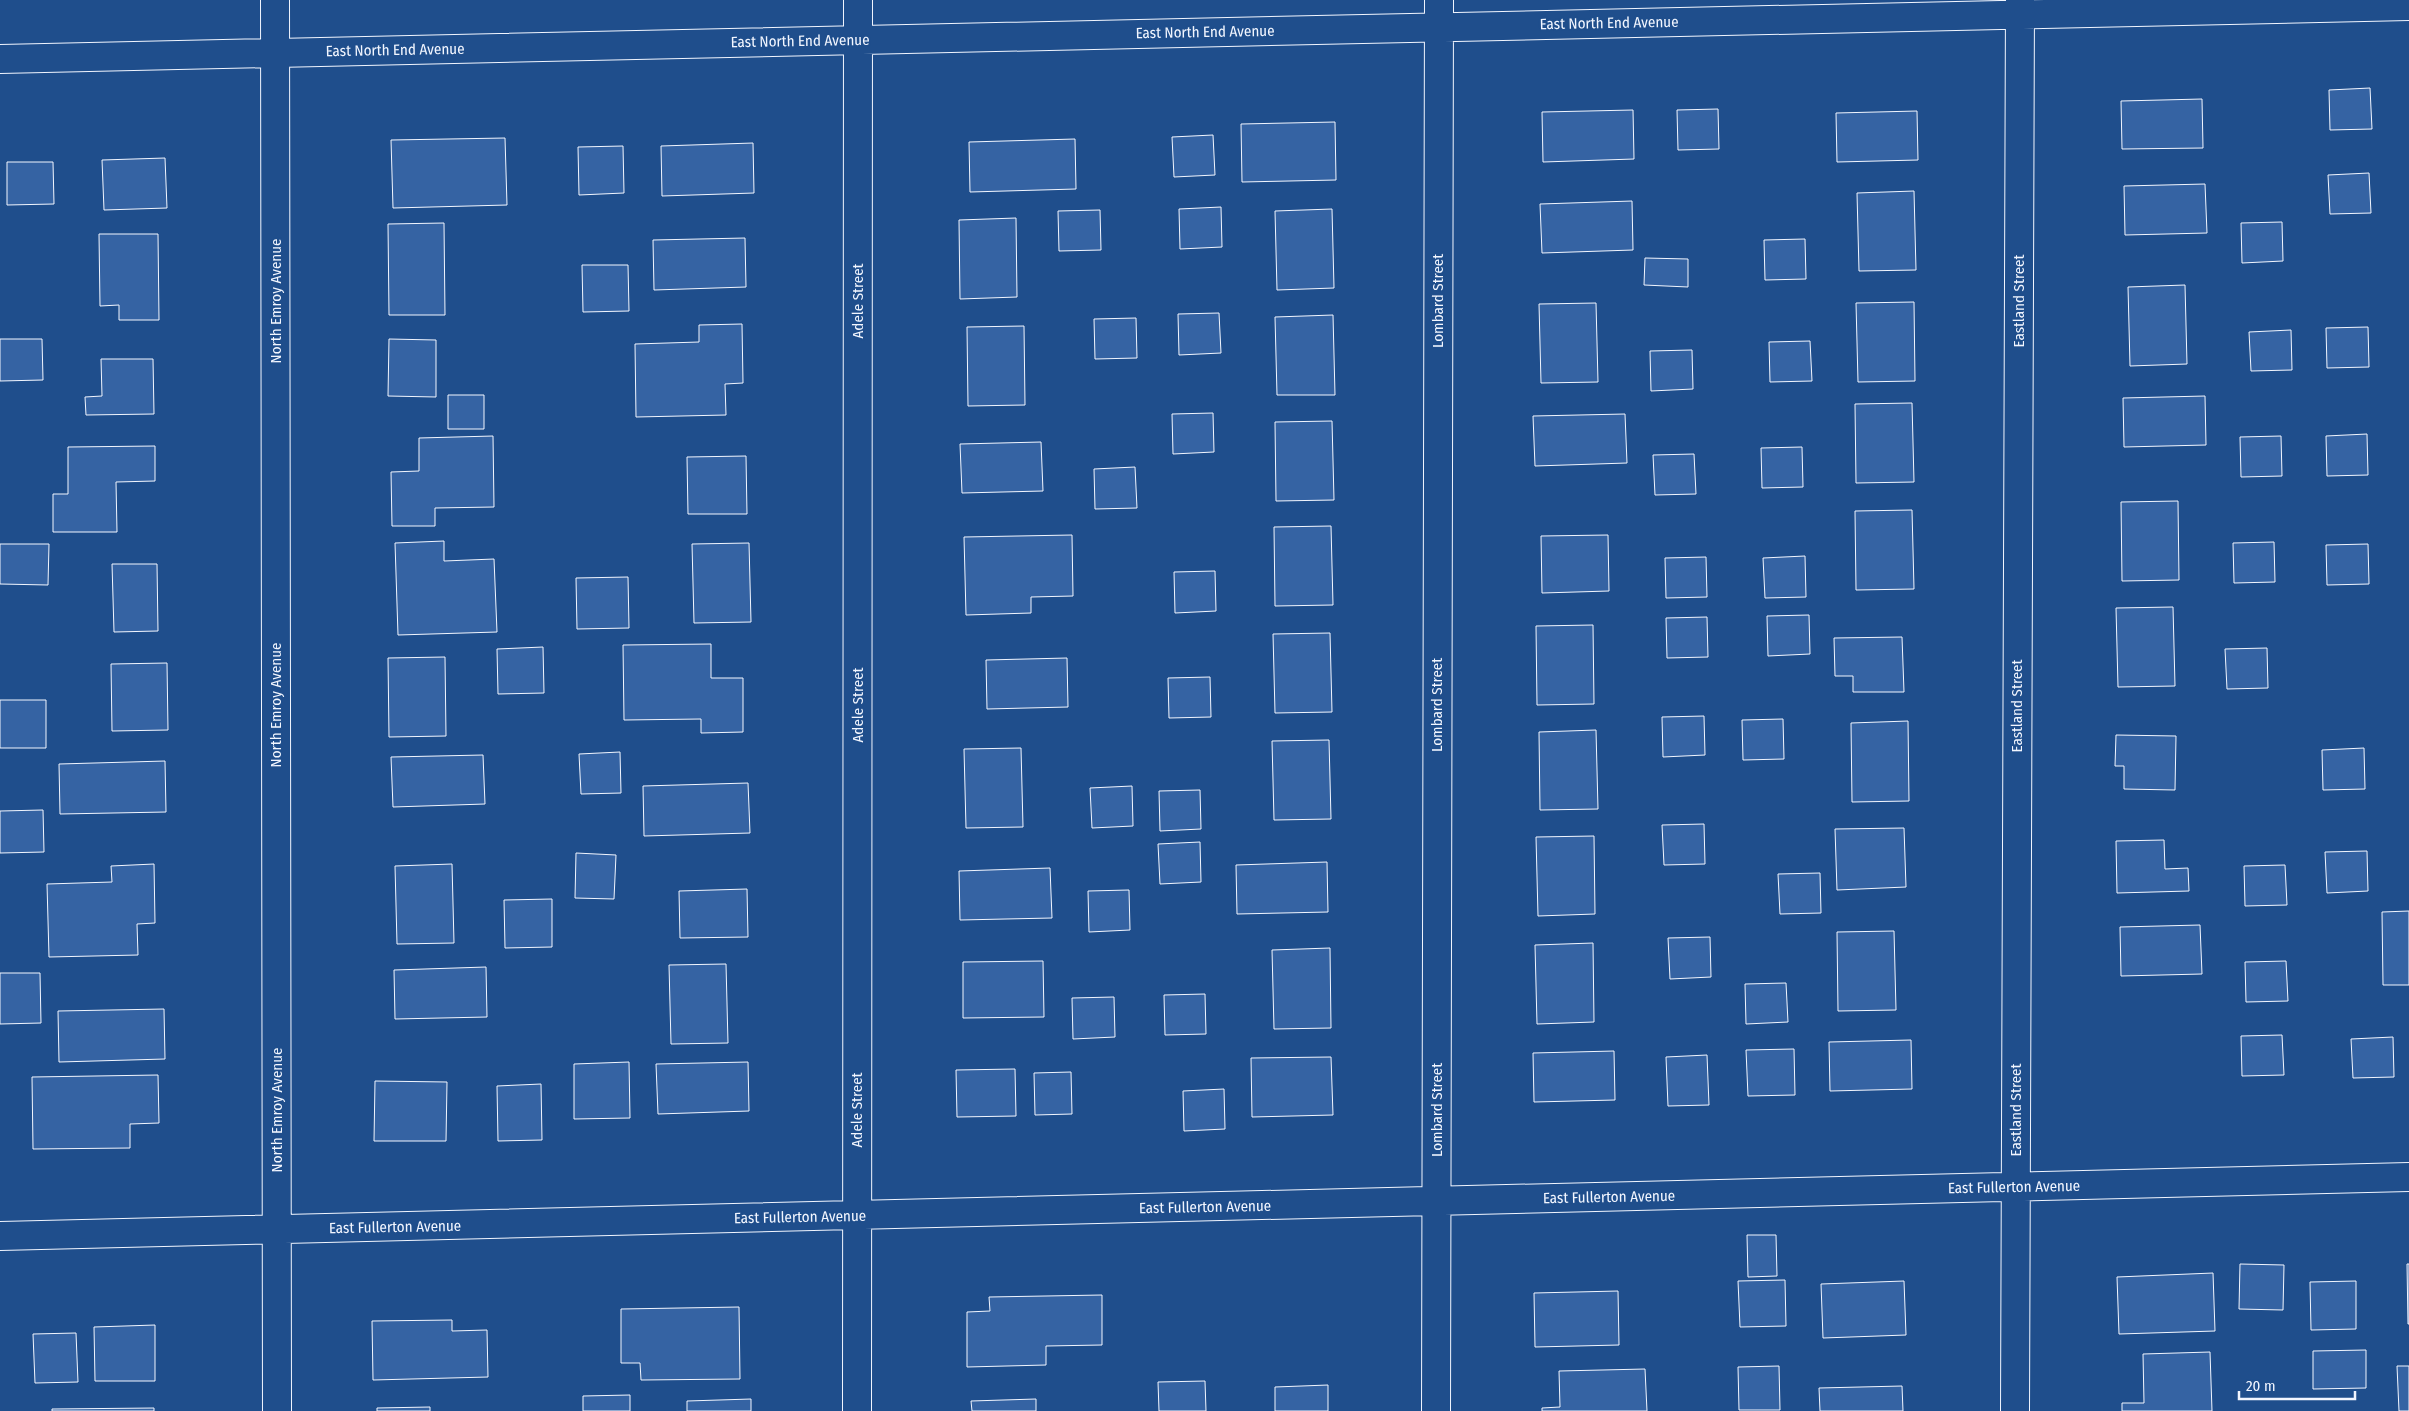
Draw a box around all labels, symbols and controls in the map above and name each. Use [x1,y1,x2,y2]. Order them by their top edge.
street label: East North End Avenue [1539,13,1679,33]
street label: East North End Avenue [1135,22,1275,42]
street label: East North End Avenue [730,31,870,51]
street label: East North End Avenue [325,40,465,60]
street label: North Emroy Avenue [267,239,285,363]
street label: Lombard Street [1429,254,1447,348]
street label: Eastland Street [2010,254,2028,347]
street label: Adele Street [849,263,867,339]
street label: North Emroy Avenue [267,643,285,767]
street label: Lombard Street [1428,658,1446,752]
street label: Eastland Street [2008,659,2026,752]
street label: Adele Street [849,667,867,743]
street label: North Emroy Avenue [268,1048,286,1172]
street label: Lombard Street [1428,1063,1446,1157]
street label: Eastland Street [2007,1063,2025,1156]
street label: Adele Street [848,1072,866,1148]
street label: East Fullerton Avenue [1948,1177,2080,1197]
street label: East Fullerton Avenue [1543,1187,1675,1207]
street label: East Fullerton Avenue [1139,1197,1271,1217]
street label: East Fullerton Avenue [734,1207,866,1227]
street label: East Fullerton Avenue [329,1217,461,1237]
scale bar [2239,1368,2355,1400]
text: 20 m [2246,1377,2276,1395]

